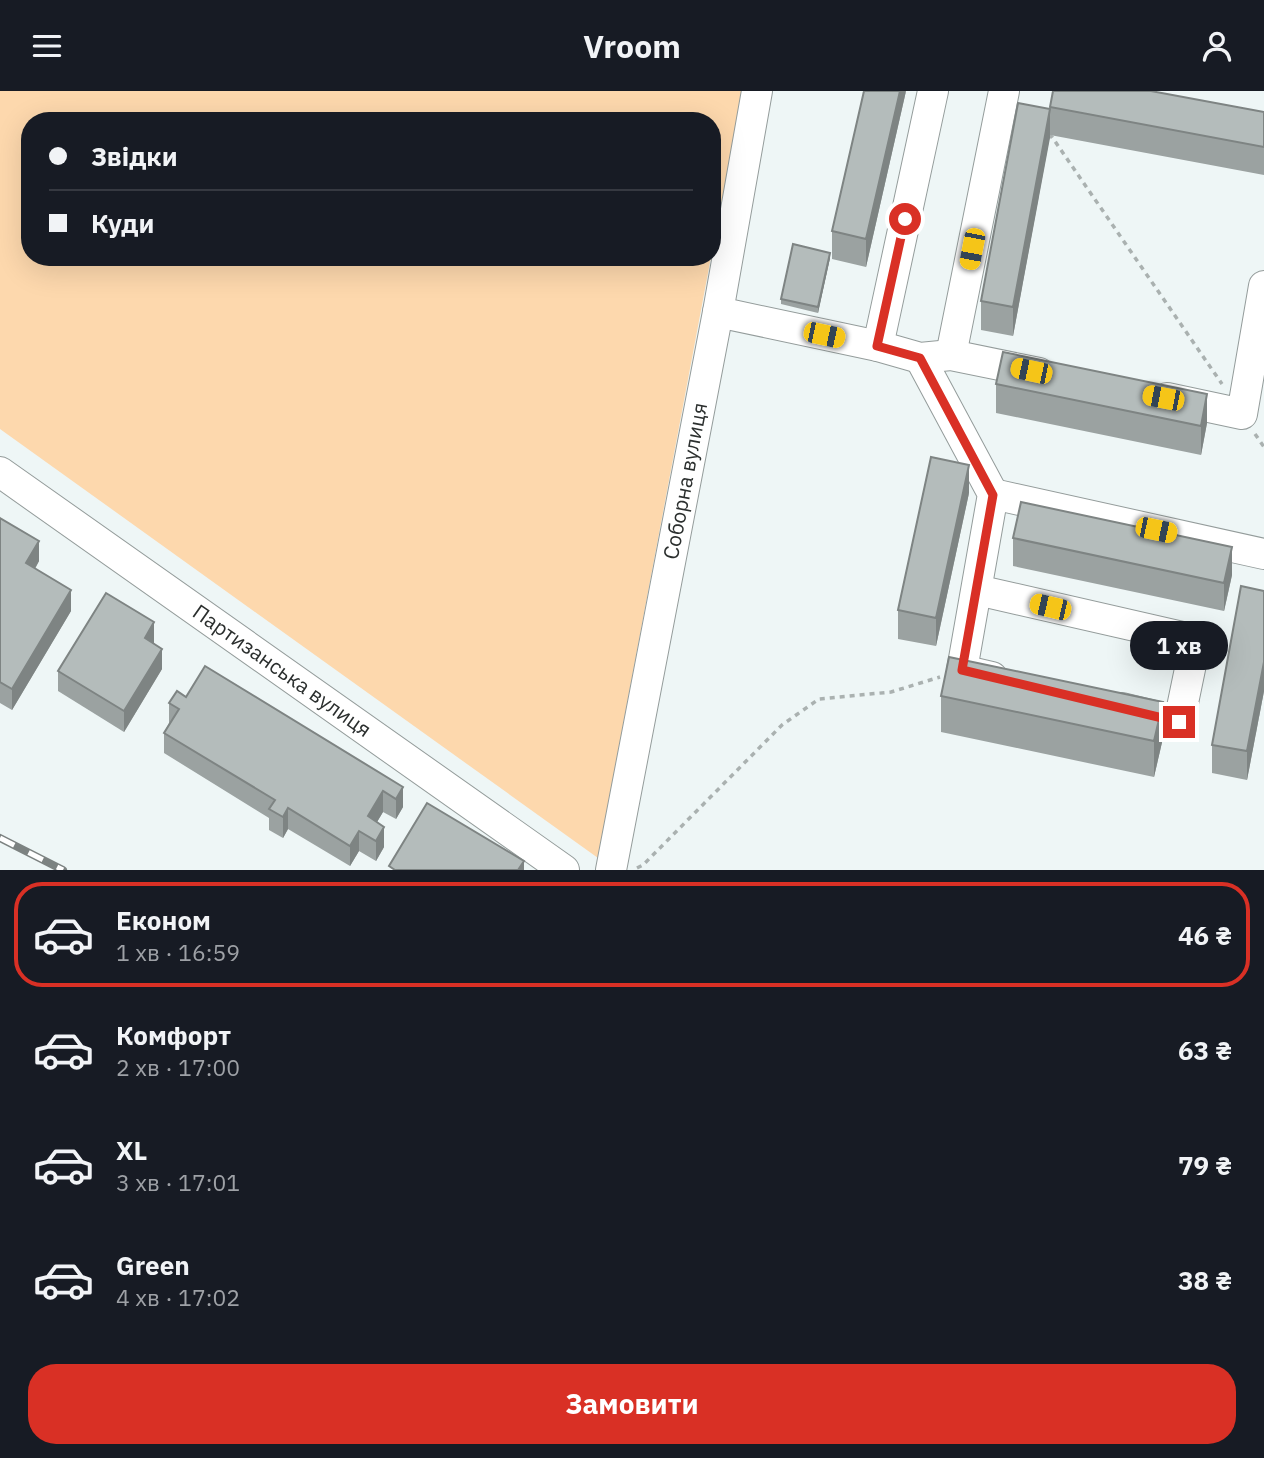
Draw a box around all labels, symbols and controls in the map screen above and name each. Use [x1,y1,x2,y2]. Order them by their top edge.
text: Vroom [583,25,681,67]
icon: menu [28,27,66,65]
icon: person [1198,27,1236,65]
text: Звідки [91,139,178,173]
route start [889,203,921,235]
text: Куди [91,206,154,240]
car [958,226,987,272]
car [802,320,847,350]
car [1009,356,1054,386]
car [1141,384,1186,412]
street label: Соборна вулиця [656,400,713,562]
car [1134,515,1179,545]
car [1028,592,1073,622]
street label: Партизанська вулиця [187,597,377,743]
callout: 1 хв [1130,621,1228,669]
text: 1 хв [1156,630,1202,660]
route end [1163,706,1195,738]
icon: car [32,903,95,966]
text: Економ [116,903,211,937]
text: 46 ₴ [1178,918,1232,952]
text: 1 хв · 16:59 [116,937,240,967]
icon: car [32,1018,95,1081]
text: Комфорт [116,1018,231,1052]
text: 63 ₴ [1178,1033,1232,1067]
text: 2 хв · 17:00 [116,1052,240,1082]
icon: car [32,1133,95,1196]
text: XL [116,1133,147,1167]
text: 79 ₴ [1178,1148,1232,1182]
text: 3 хв · 17:01 [116,1167,240,1197]
icon: car [32,1248,95,1311]
text: Green [116,1248,190,1282]
text: 38 ₴ [1178,1263,1232,1297]
text: 4 хв · 17:02 [116,1282,240,1312]
button: Замовити [28,1364,1236,1444]

